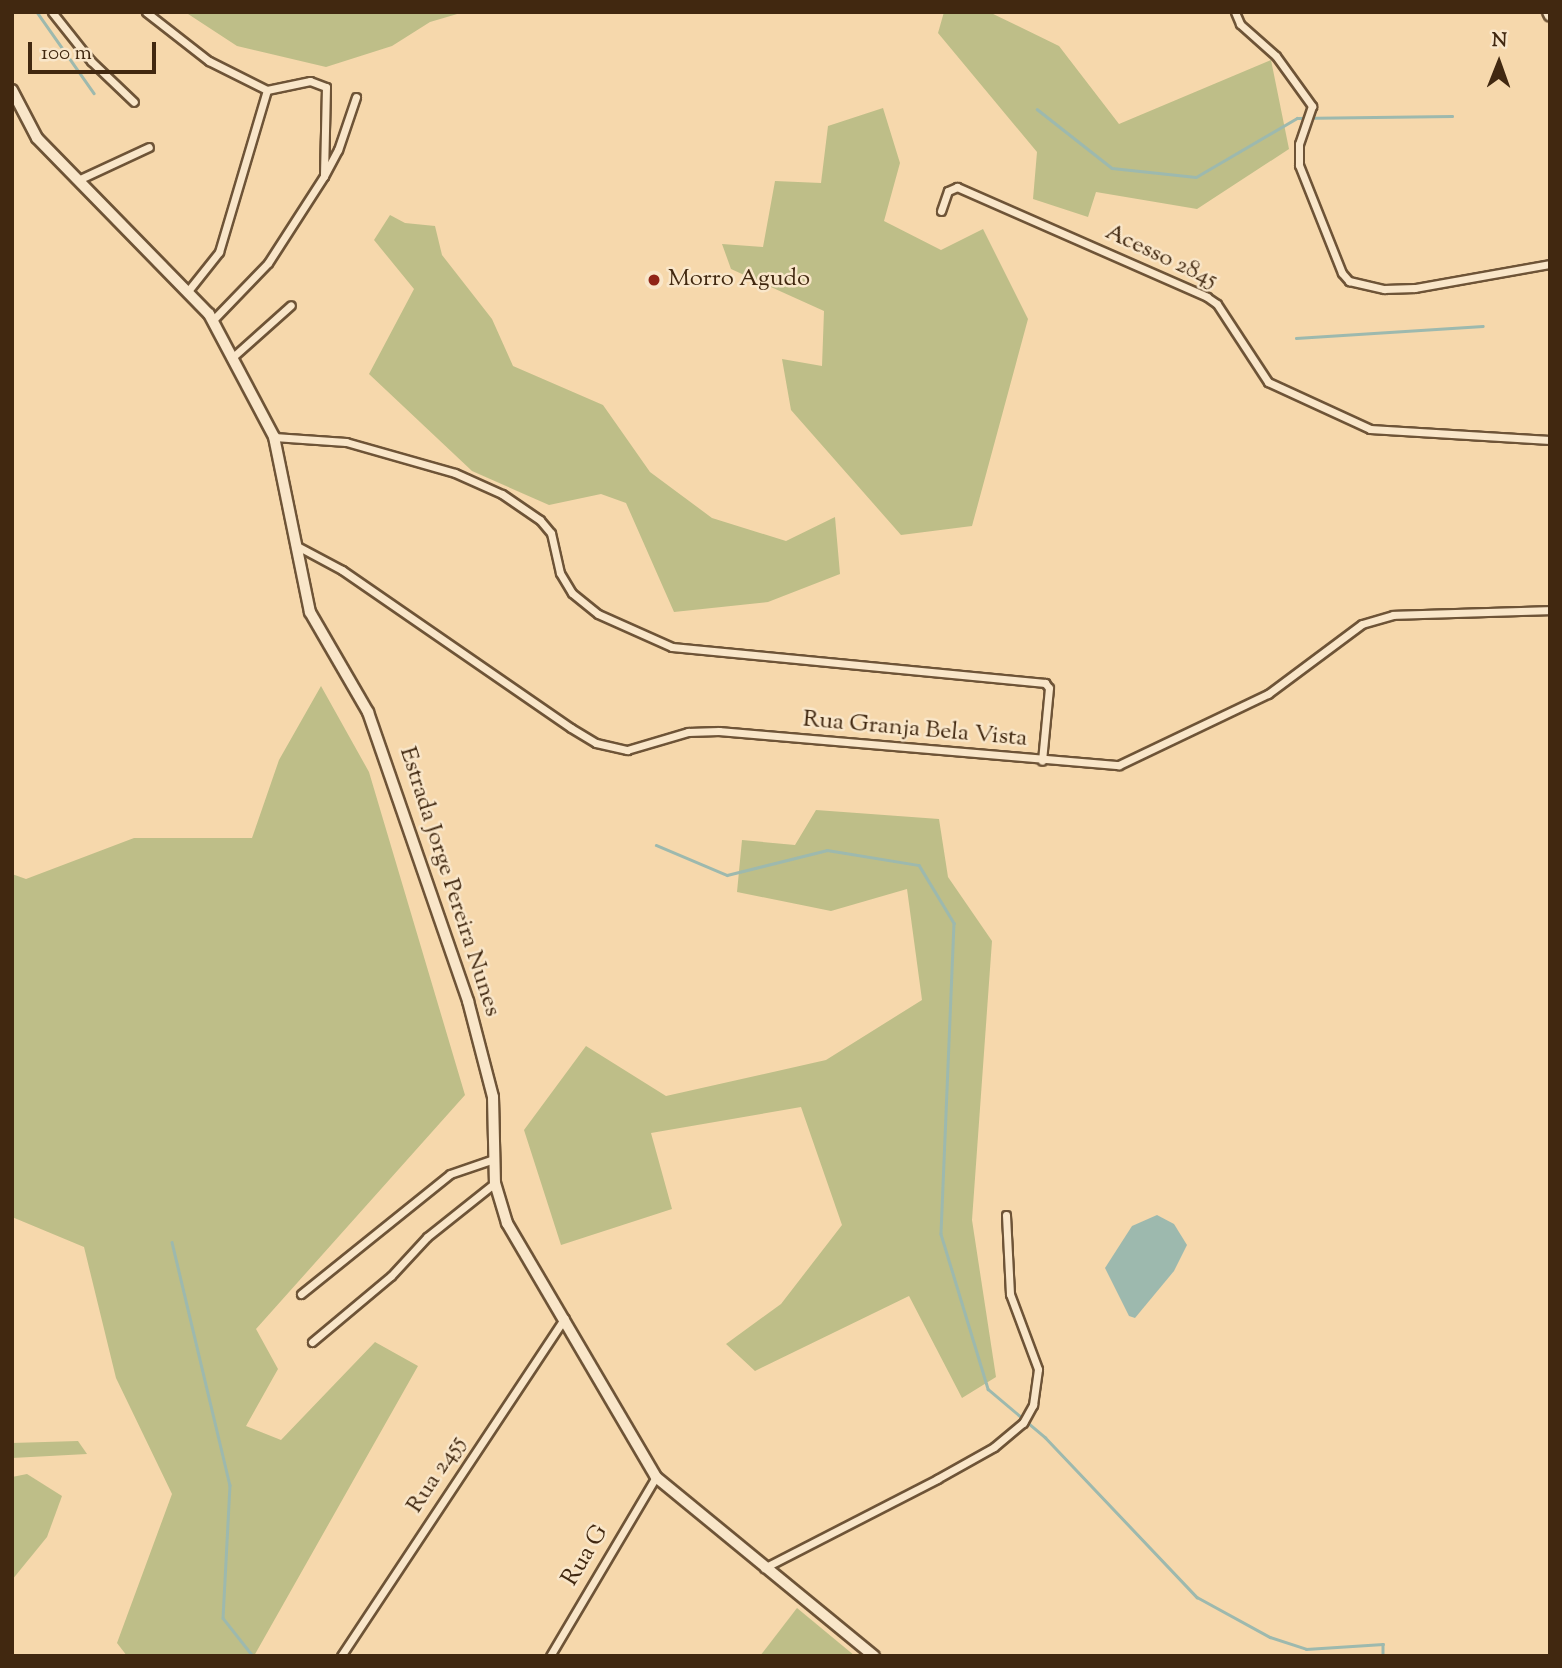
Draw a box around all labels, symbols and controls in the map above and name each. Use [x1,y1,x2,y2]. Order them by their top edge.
scale bar [32,28,159,72]
north arrow [1464,28,1534,98]
text: N [1492,28,1507,55]
text: 100 m [41,39,92,69]
street label: Acesso 2845 [1100,218,1222,296]
place label: Morro Agudo [668,266,810,294]
marker: Morro Agudo [646,272,662,288]
street label: Rua Granja Bela Vista [801,706,1029,754]
street label: Estrada Jorge Pereira Nunes [392,744,506,1020]
street label: Rua 2455 [401,1431,473,1519]
street label: Rua G [557,1520,615,1592]

